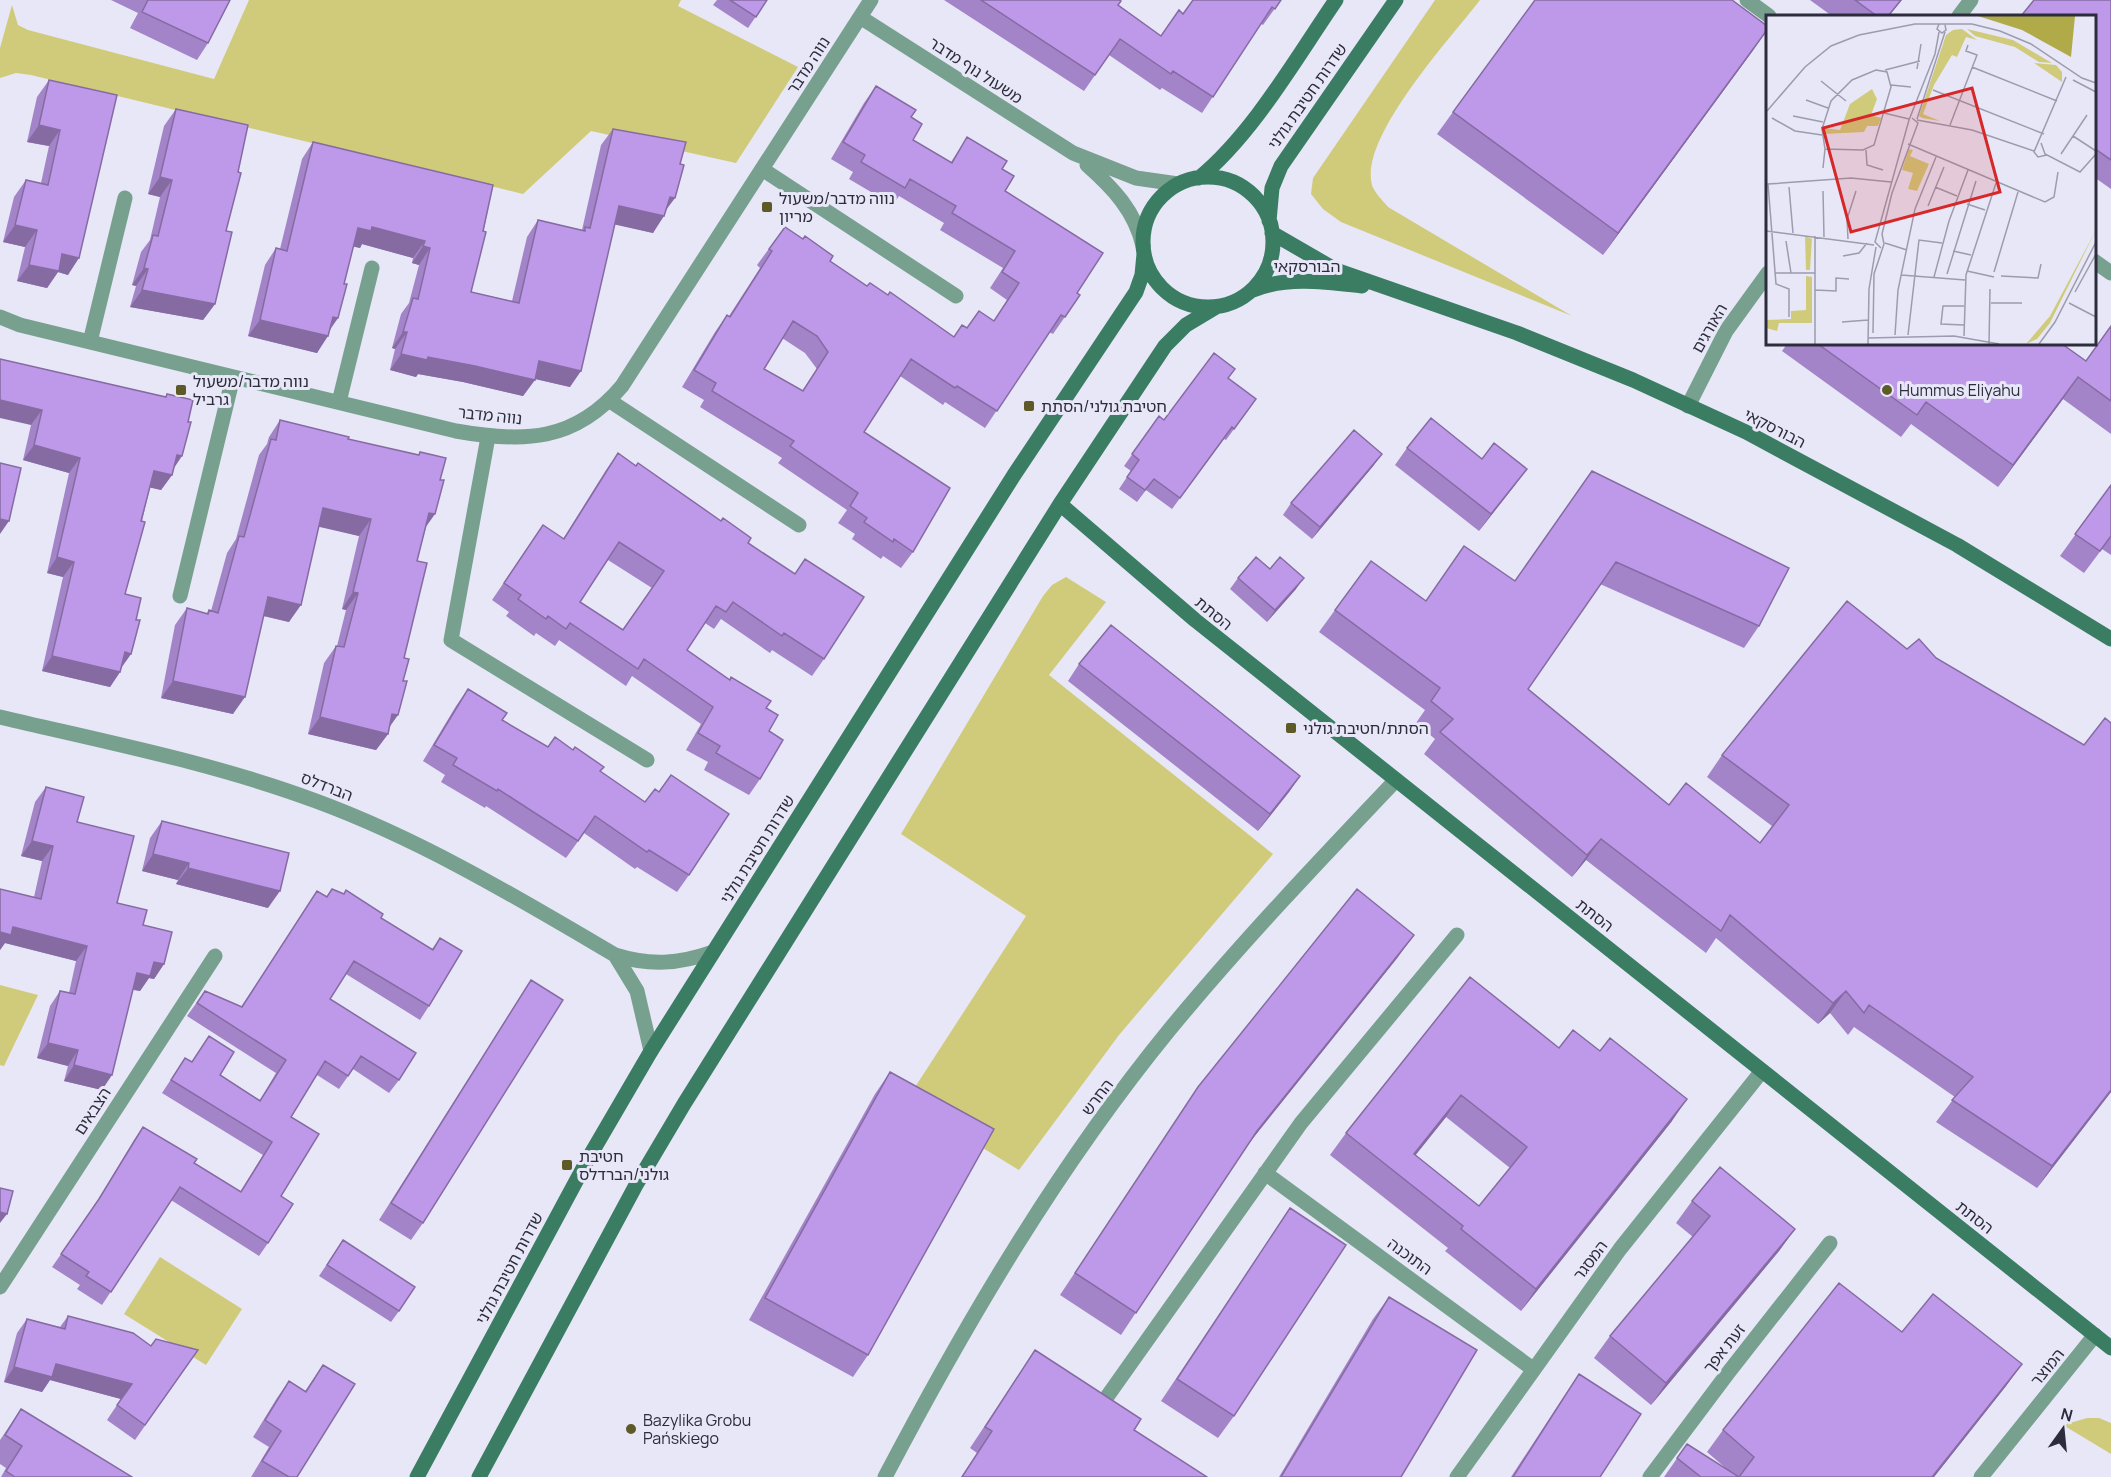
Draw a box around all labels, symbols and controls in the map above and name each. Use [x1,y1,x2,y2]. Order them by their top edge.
inset map [1766,15,2096,345]
street label: משעול נוף מדבר [925,31,1027,109]
street label: נווה מדבר [781,32,835,98]
street label: שדרות חטיבת גולני [1262,39,1352,153]
place label: נווה מדבר/משעול מריון [779,187,895,227]
marker: נווה מדבר/משעול מריון [760,200,774,214]
street label: הבורסקאי [1274,255,1340,277]
street label: האורגים [1686,299,1732,357]
place label: נווה מדבר/משעול גרביל [193,370,309,410]
place label: Hummus Eliyahu [1899,379,2020,401]
marker: נווה מדבר/משעול גרביל [174,383,188,397]
marker: Hummus Eliyahu [1880,383,1894,397]
place label: חטיבת גולני/הסתת [1041,395,1167,417]
marker: חטיבת גולני/הסתת [1022,399,1036,413]
street label: נווה מדבר [457,401,523,429]
street label: הבורסקאי [1740,403,1810,453]
street label: הסתת [1191,591,1237,635]
place label: הסתת/חטיבת גולני [1303,717,1429,739]
marker: הסתת/חטיבת גולני [1284,721,1298,735]
street label: הברדלס [298,766,356,806]
street label: שדרות חטיבת גולני [715,790,799,908]
street label: הסתת [1572,893,1618,937]
street label: החרש [1076,1074,1118,1120]
street label: הצבאים [68,1083,116,1139]
place label: חטיבת גולני/הברדלס [579,1145,669,1185]
marker: חטיבת גולני/הברדלס [560,1158,574,1172]
street label: הסתת [1952,1195,1998,1239]
street label: שדרות חטיבת גולני [470,1208,548,1328]
street label: התוכנה [1383,1232,1437,1280]
street label: המסגר [1568,1235,1612,1285]
street label: זעת אפך [1698,1319,1750,1377]
street label: המוצר [2025,1343,2069,1391]
north arrow [2033,1399,2093,1459]
text: N [2058,1402,2075,1427]
place label: Bazylika Grobu Pańskiego [643,1409,751,1449]
marker: Bazylika Grobu Pańskiego [624,1422,638,1436]

